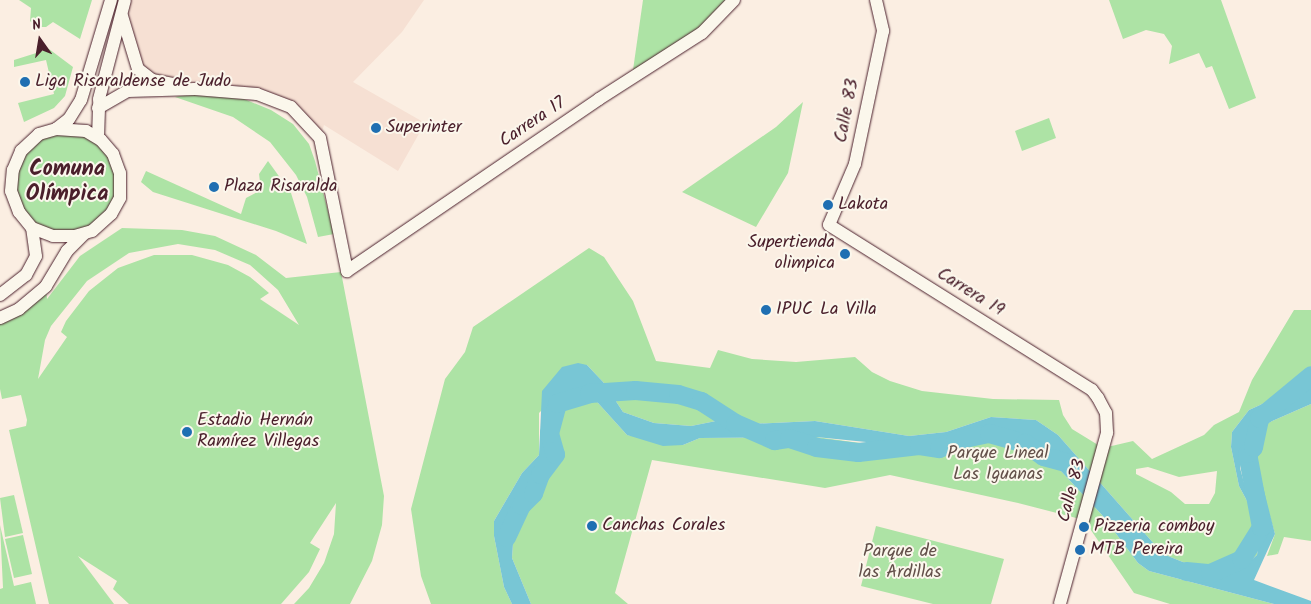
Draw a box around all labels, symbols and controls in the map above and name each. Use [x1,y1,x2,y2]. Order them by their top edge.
text: N [30,14,43,37]
north arrow [15,15,65,65]
place label: Liga Risaraldense de Judo [35,71,231,93]
marker: Liga Risaraldense de Judo [19,76,31,88]
street label: Calle 83 [831,77,865,145]
street label: Carrera 17 [496,93,570,153]
place label: Superinter [386,117,462,139]
marker: Superinter [370,122,382,134]
district label: Comuna Olímpica [26,156,108,208]
place label: Plaza Risaralda [224,176,337,198]
marker: Plaza Risaralda [208,181,220,193]
place label: Lakota [838,194,888,216]
marker: Lakota [822,199,834,211]
place label: Supertienda olimpica [748,233,835,276]
marker: Supertienda olimpica [839,248,851,260]
street label: Carrera 19 [932,264,1008,322]
place label: IPUC La Villa [776,299,877,321]
marker: IPUC La Villa [760,304,772,316]
place label: Estadio Hernán Ramírez Villegas [197,411,319,454]
marker: Estadio Hernán Ramírez Villegas [181,426,193,438]
park label: Parque Lineal Las Iguanas [947,444,1049,486]
street label: Calle 83 [1054,457,1092,525]
place label: Canchas Corales [602,515,725,537]
place label: Pizzeria comboy [1094,516,1214,538]
marker: Canchas Corales [586,520,598,532]
marker: Pizzeria comboy [1078,521,1090,533]
place label: MTB Pereira [1090,539,1183,561]
park label: Parque de las Ardillas [859,542,941,584]
marker: MTB Pereira [1074,544,1086,556]

